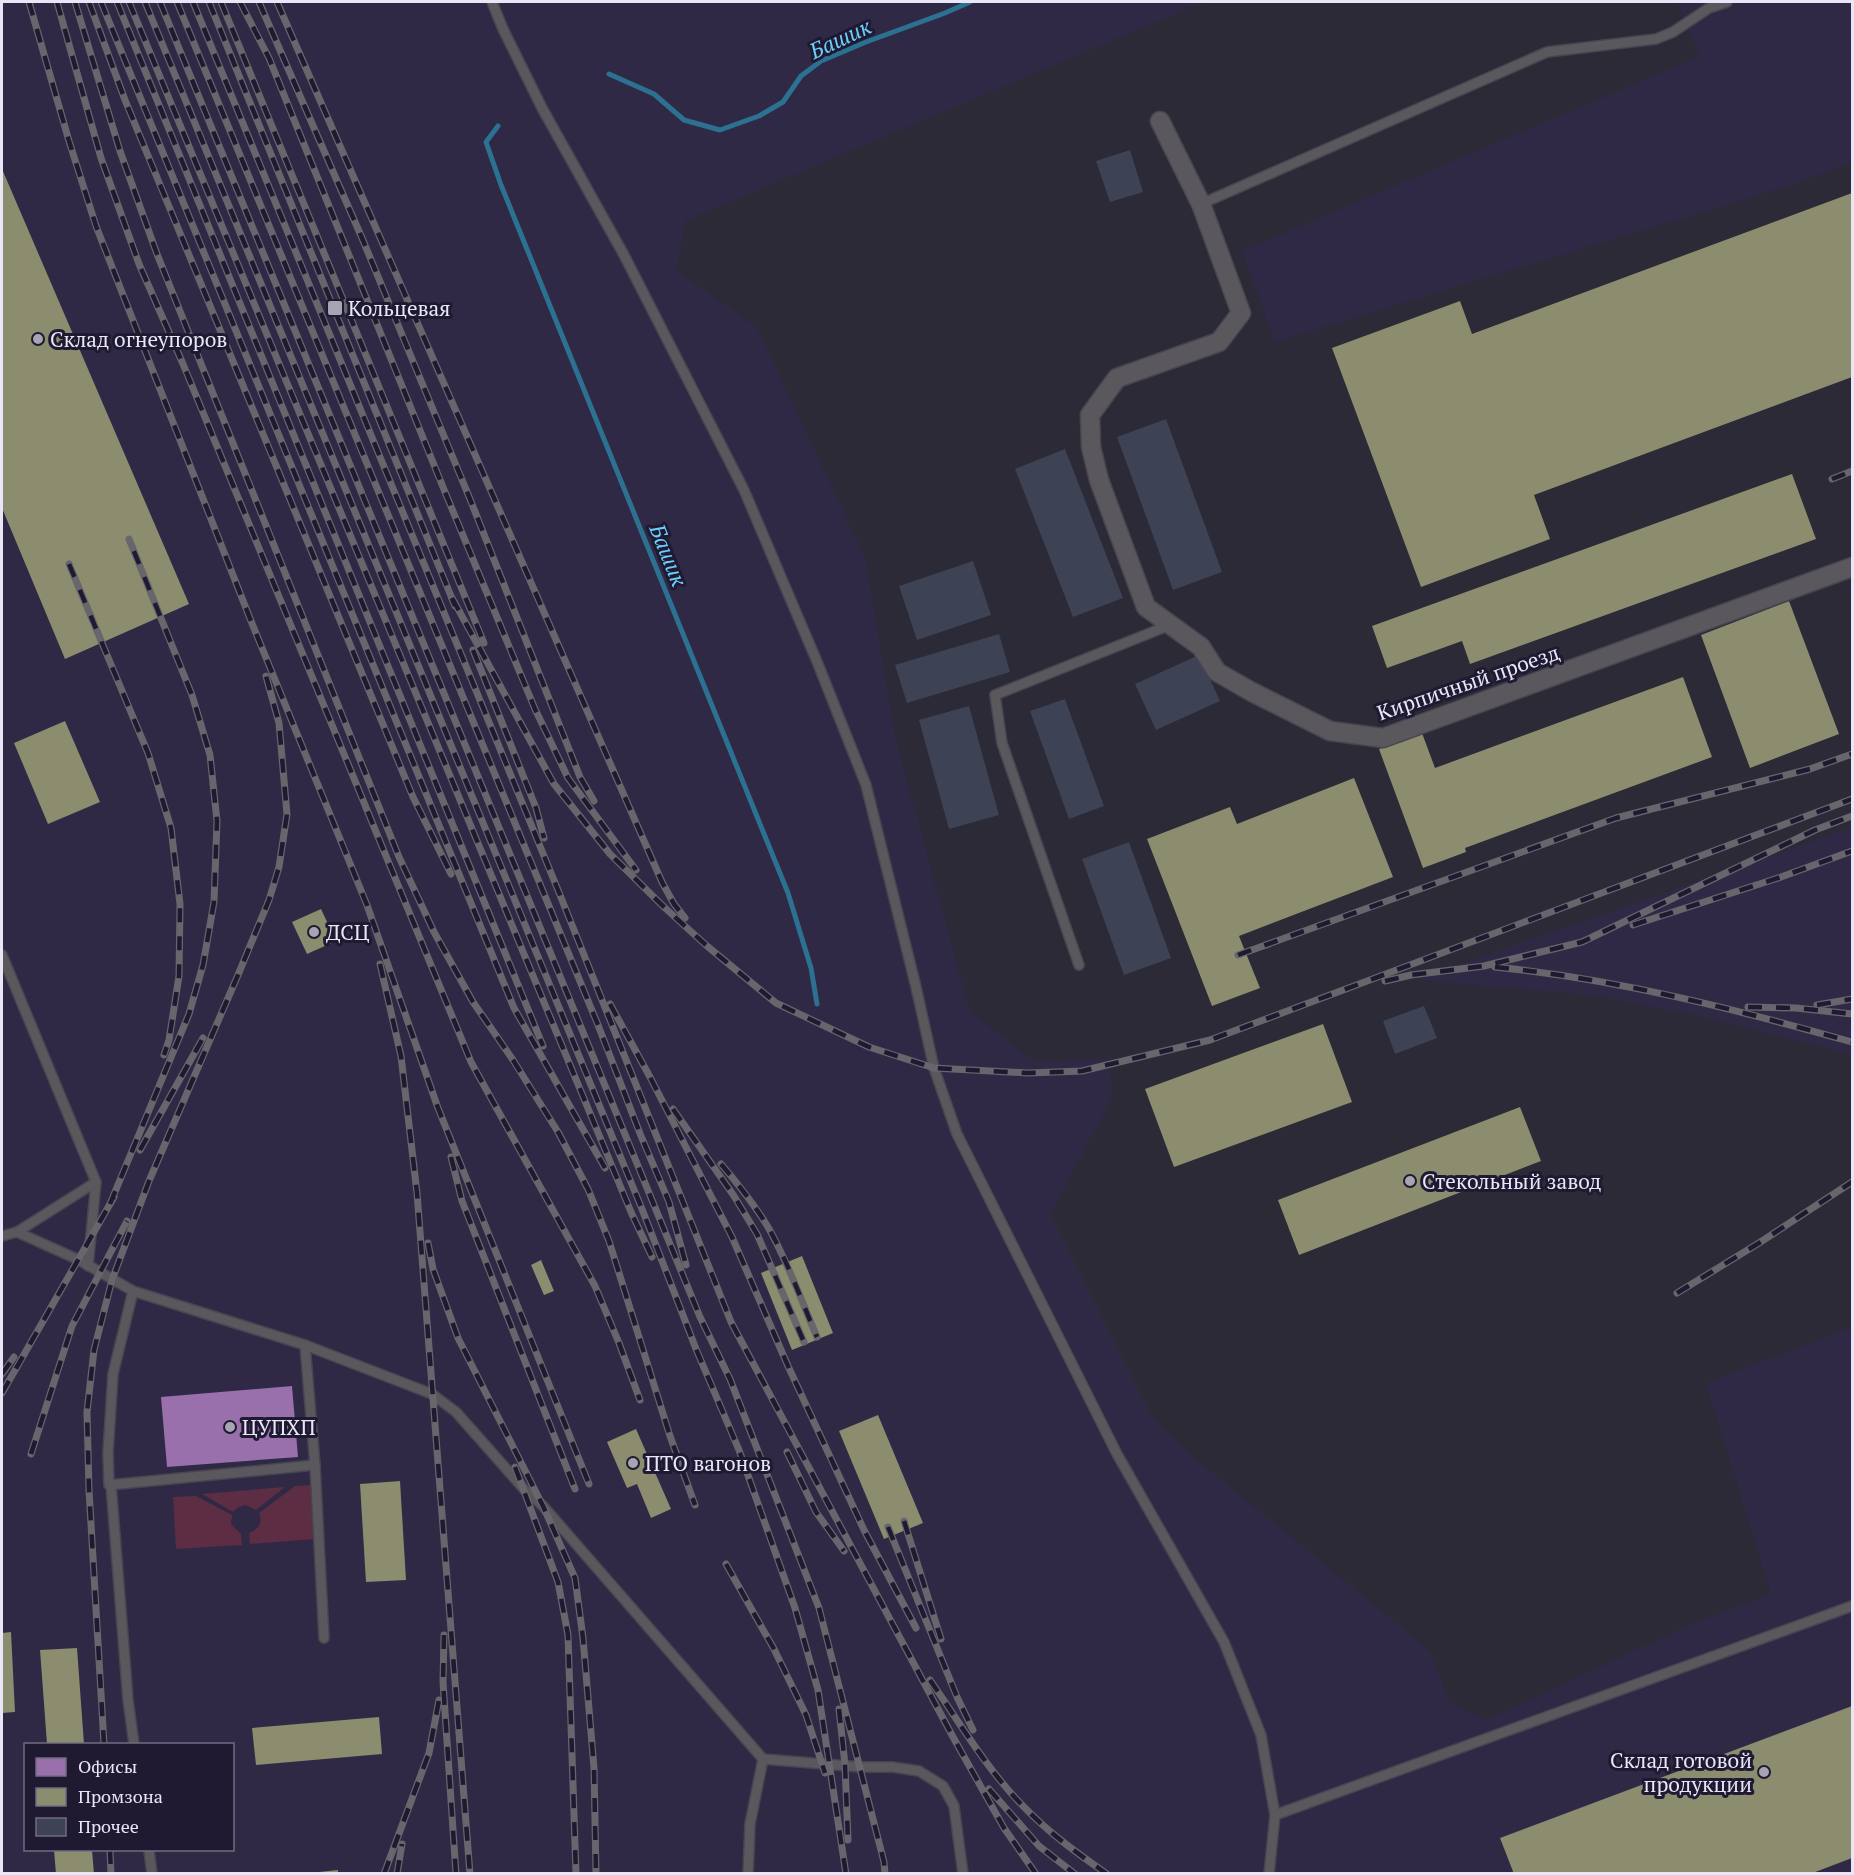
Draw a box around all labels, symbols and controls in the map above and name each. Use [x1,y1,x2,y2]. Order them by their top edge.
water label: Башик [803,11,876,65]
place label: Кольцевая [348,294,450,322]
marker: Кольцевая [326,299,344,317]
place label: Склад огнеупоров [50,325,227,353]
marker: Склад огнеупоров [31,332,45,346]
water label: Башик [643,518,695,591]
street label: Кирпичный проезд [1373,638,1563,726]
place label: ДСЦ [326,918,370,946]
marker: ДСЦ [307,925,321,939]
place label: Стекольный завод [1422,1167,1601,1195]
marker: Стекольный завод [1403,1174,1417,1188]
place label: ЦУПХП [242,1413,315,1441]
marker: ЦУПХП [223,1420,237,1434]
place label: ПТО вагонов [645,1449,771,1477]
marker: ПТО вагонов [626,1456,640,1470]
legend [24,1743,234,1851]
place label: Склад готовой продукции [1610,1746,1752,1798]
text: Офисы [78,1754,137,1778]
marker: Склад готовой продукции [1757,1765,1771,1779]
text: Промзона [78,1784,163,1808]
text: Прочее [78,1814,139,1838]

